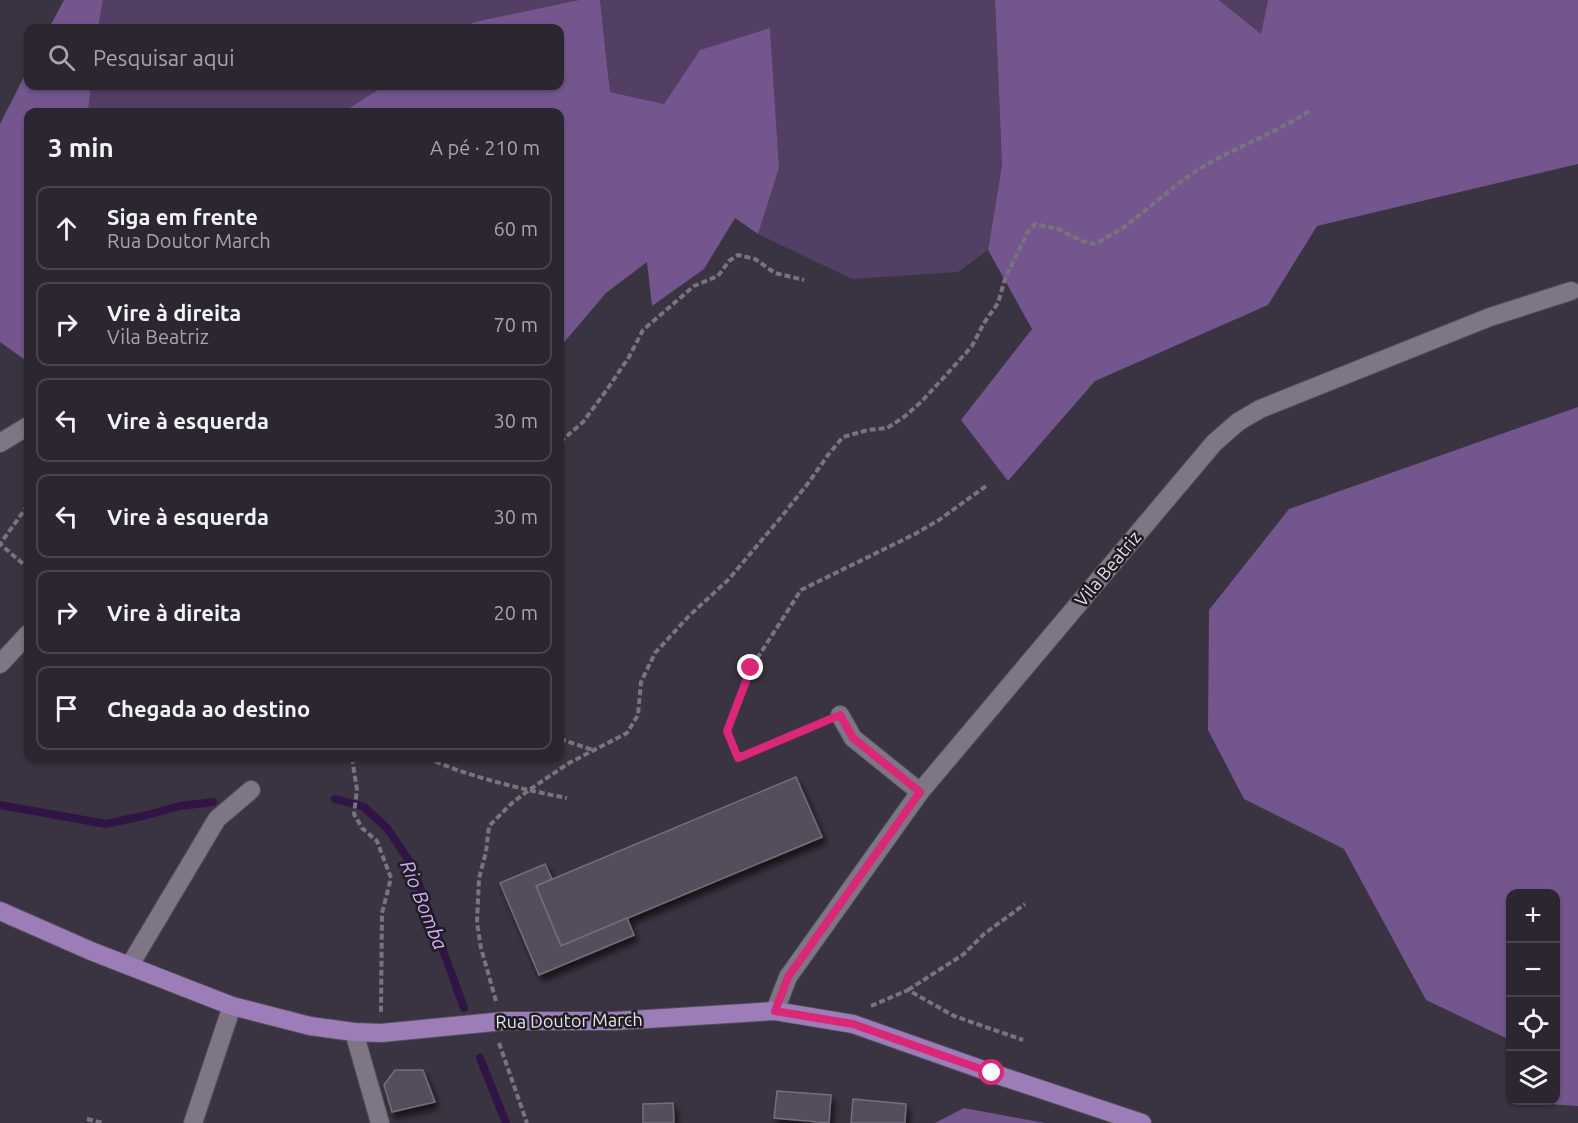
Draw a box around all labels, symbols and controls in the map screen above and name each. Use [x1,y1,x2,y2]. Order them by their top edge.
search box [24,24,564,90]
icon: search [45,41,78,74]
text: Pesquisar aqui [93,45,235,70]
text: 3 min [48,133,114,162]
text: A pé · 210 m [430,136,540,159]
text: Siga em frente [107,204,258,229]
icon: ahead [50,212,83,245]
text: 60 m [494,217,538,240]
text: Rua Doutor March [107,229,271,252]
text: Vire à direita [107,300,241,325]
icon: right [50,308,83,341]
text: 70 m [494,313,538,336]
text: Vila Beatriz [107,325,209,348]
icon: left [50,404,83,437]
text: Vire à esquerda [107,408,269,433]
text: 30 m [494,409,538,432]
icon: left [50,500,83,533]
text: Vire à esquerda [107,504,269,529]
text: 30 m [494,505,538,528]
street label: Vila Beatriz [1070,527,1144,610]
icon: right [50,596,83,629]
text: Vire à direita [107,600,241,625]
text: 20 m [494,601,538,624]
route end [737,654,763,680]
icon: arrive [50,692,83,725]
text: Chegada ao destino [107,696,310,721]
water label: Rio Bomba [396,857,453,953]
map controls [1506,889,1560,1105]
button: + [1506,889,1560,943]
button: − [1506,943,1560,997]
button: locate [1506,997,1560,1051]
street label: Rua Doutor March [495,1009,643,1031]
button: layers [1506,1051,1560,1105]
route start [978,1059,1004,1085]

